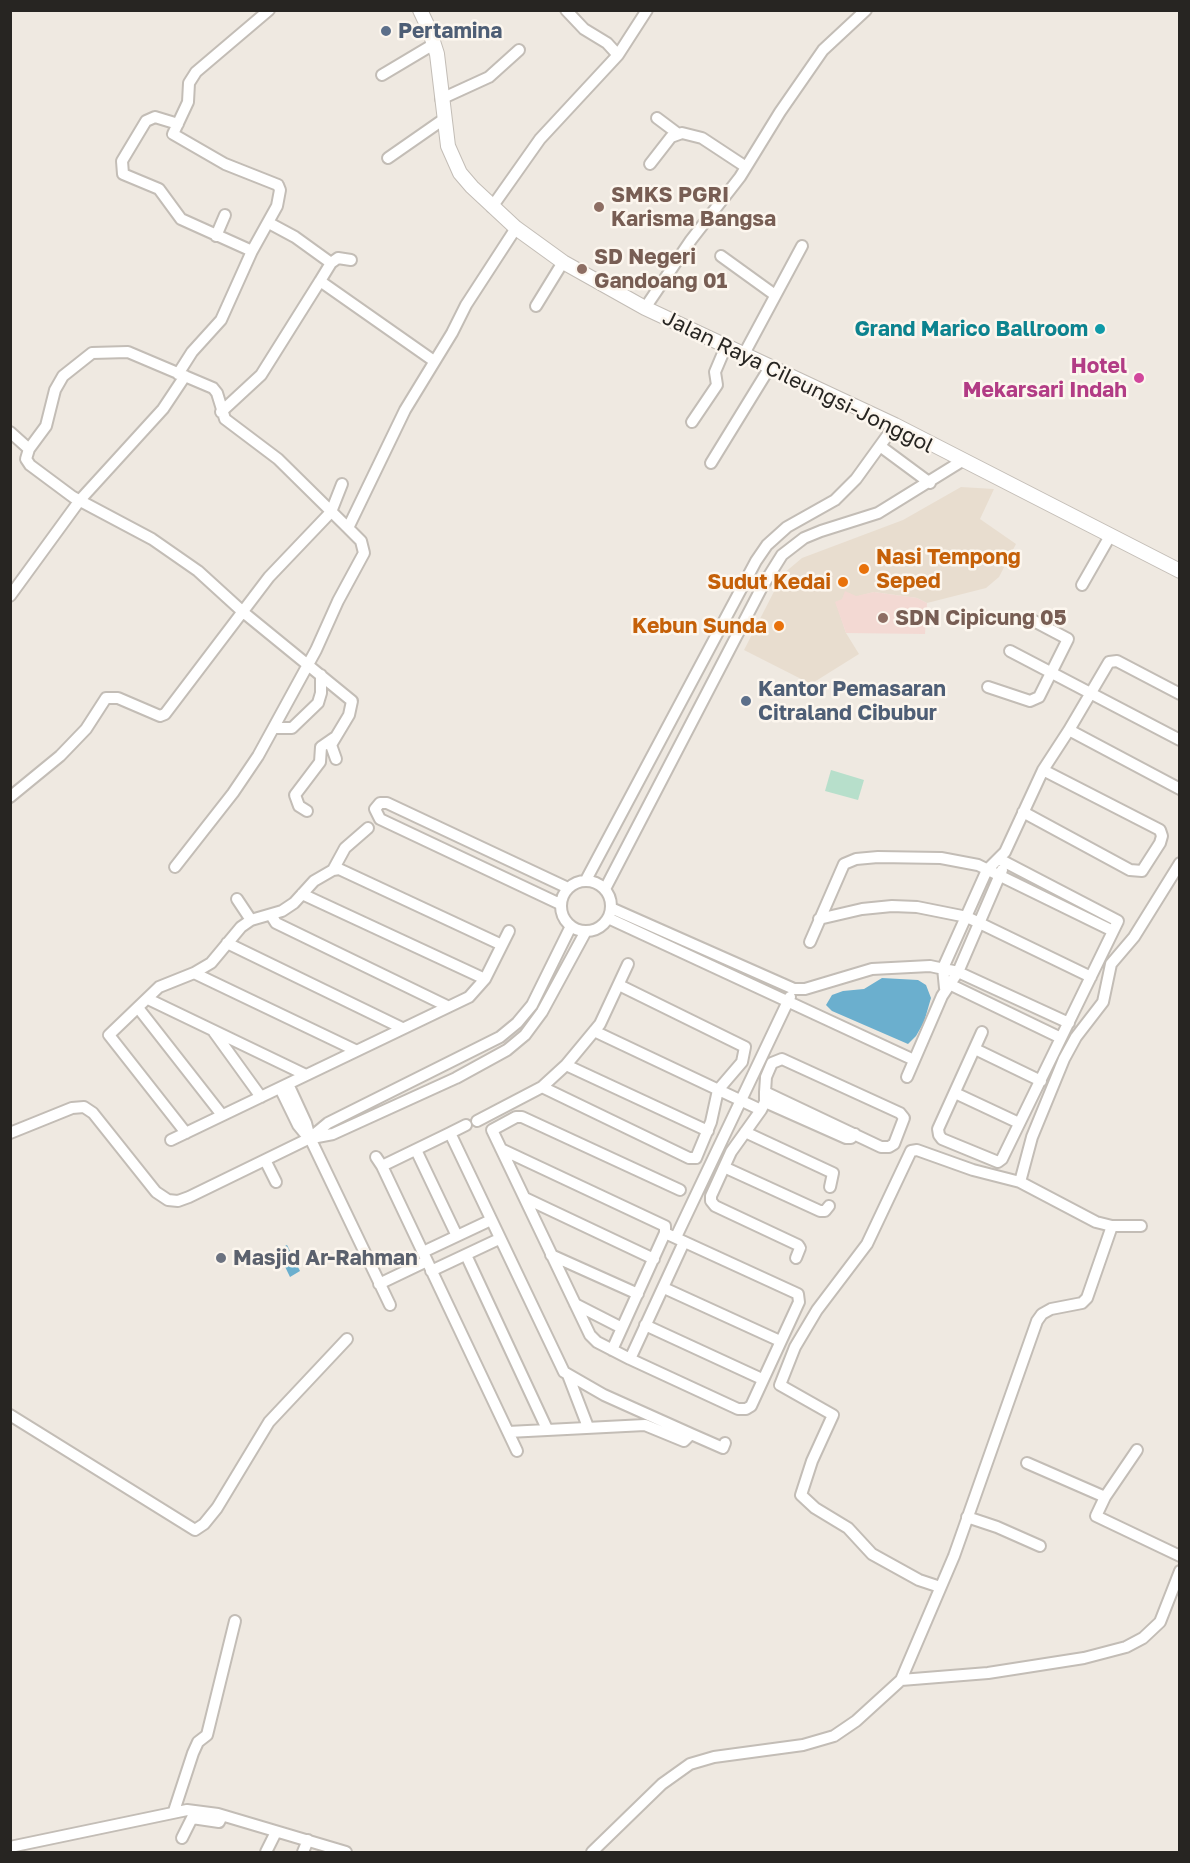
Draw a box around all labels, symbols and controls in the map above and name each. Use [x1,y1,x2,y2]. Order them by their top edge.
place label: Pertamina [398,18,502,44]
marker: Pertamina [379,24,393,38]
place label: SMKS PGRI Karisma Bangsa [611,182,776,232]
marker: SMKS PGRI Karisma Bangsa [592,200,606,214]
place label: SD Negeri Gandoang 01 [594,244,727,294]
marker: SD Negeri Gandoang 01 [575,262,589,276]
street label: Jalan Raya Cileungsi-Jonggol [658,305,938,459]
place label: Grand Marico Ballroom [854,316,1088,342]
marker: Grand Marico Ballroom [1093,322,1107,336]
place label: Hotel Mekarsari Indah [963,353,1127,403]
marker: Hotel Mekarsari Indah [1132,371,1146,385]
place label: Nasi Tempong Seped [876,544,1021,594]
marker: Nasi Tempong Seped [857,562,871,576]
place label: Sudut Kedai [707,569,831,595]
marker: Sudut Kedai [836,575,850,589]
place label: SDN Cipicung 05 [895,605,1067,631]
marker: SDN Cipicung 05 [876,611,890,625]
place label: Kebun Sunda [632,613,767,639]
marker: Kebun Sunda [772,619,786,633]
place label: Kantor Pemasaran Citraland Cibubur [758,676,946,726]
marker: Kantor Pemasaran Citraland Cibubur [739,694,753,708]
place label: Masjid Ar-Rahman [233,1245,418,1271]
marker: Masjid Ar-Rahman [214,1251,228,1265]

